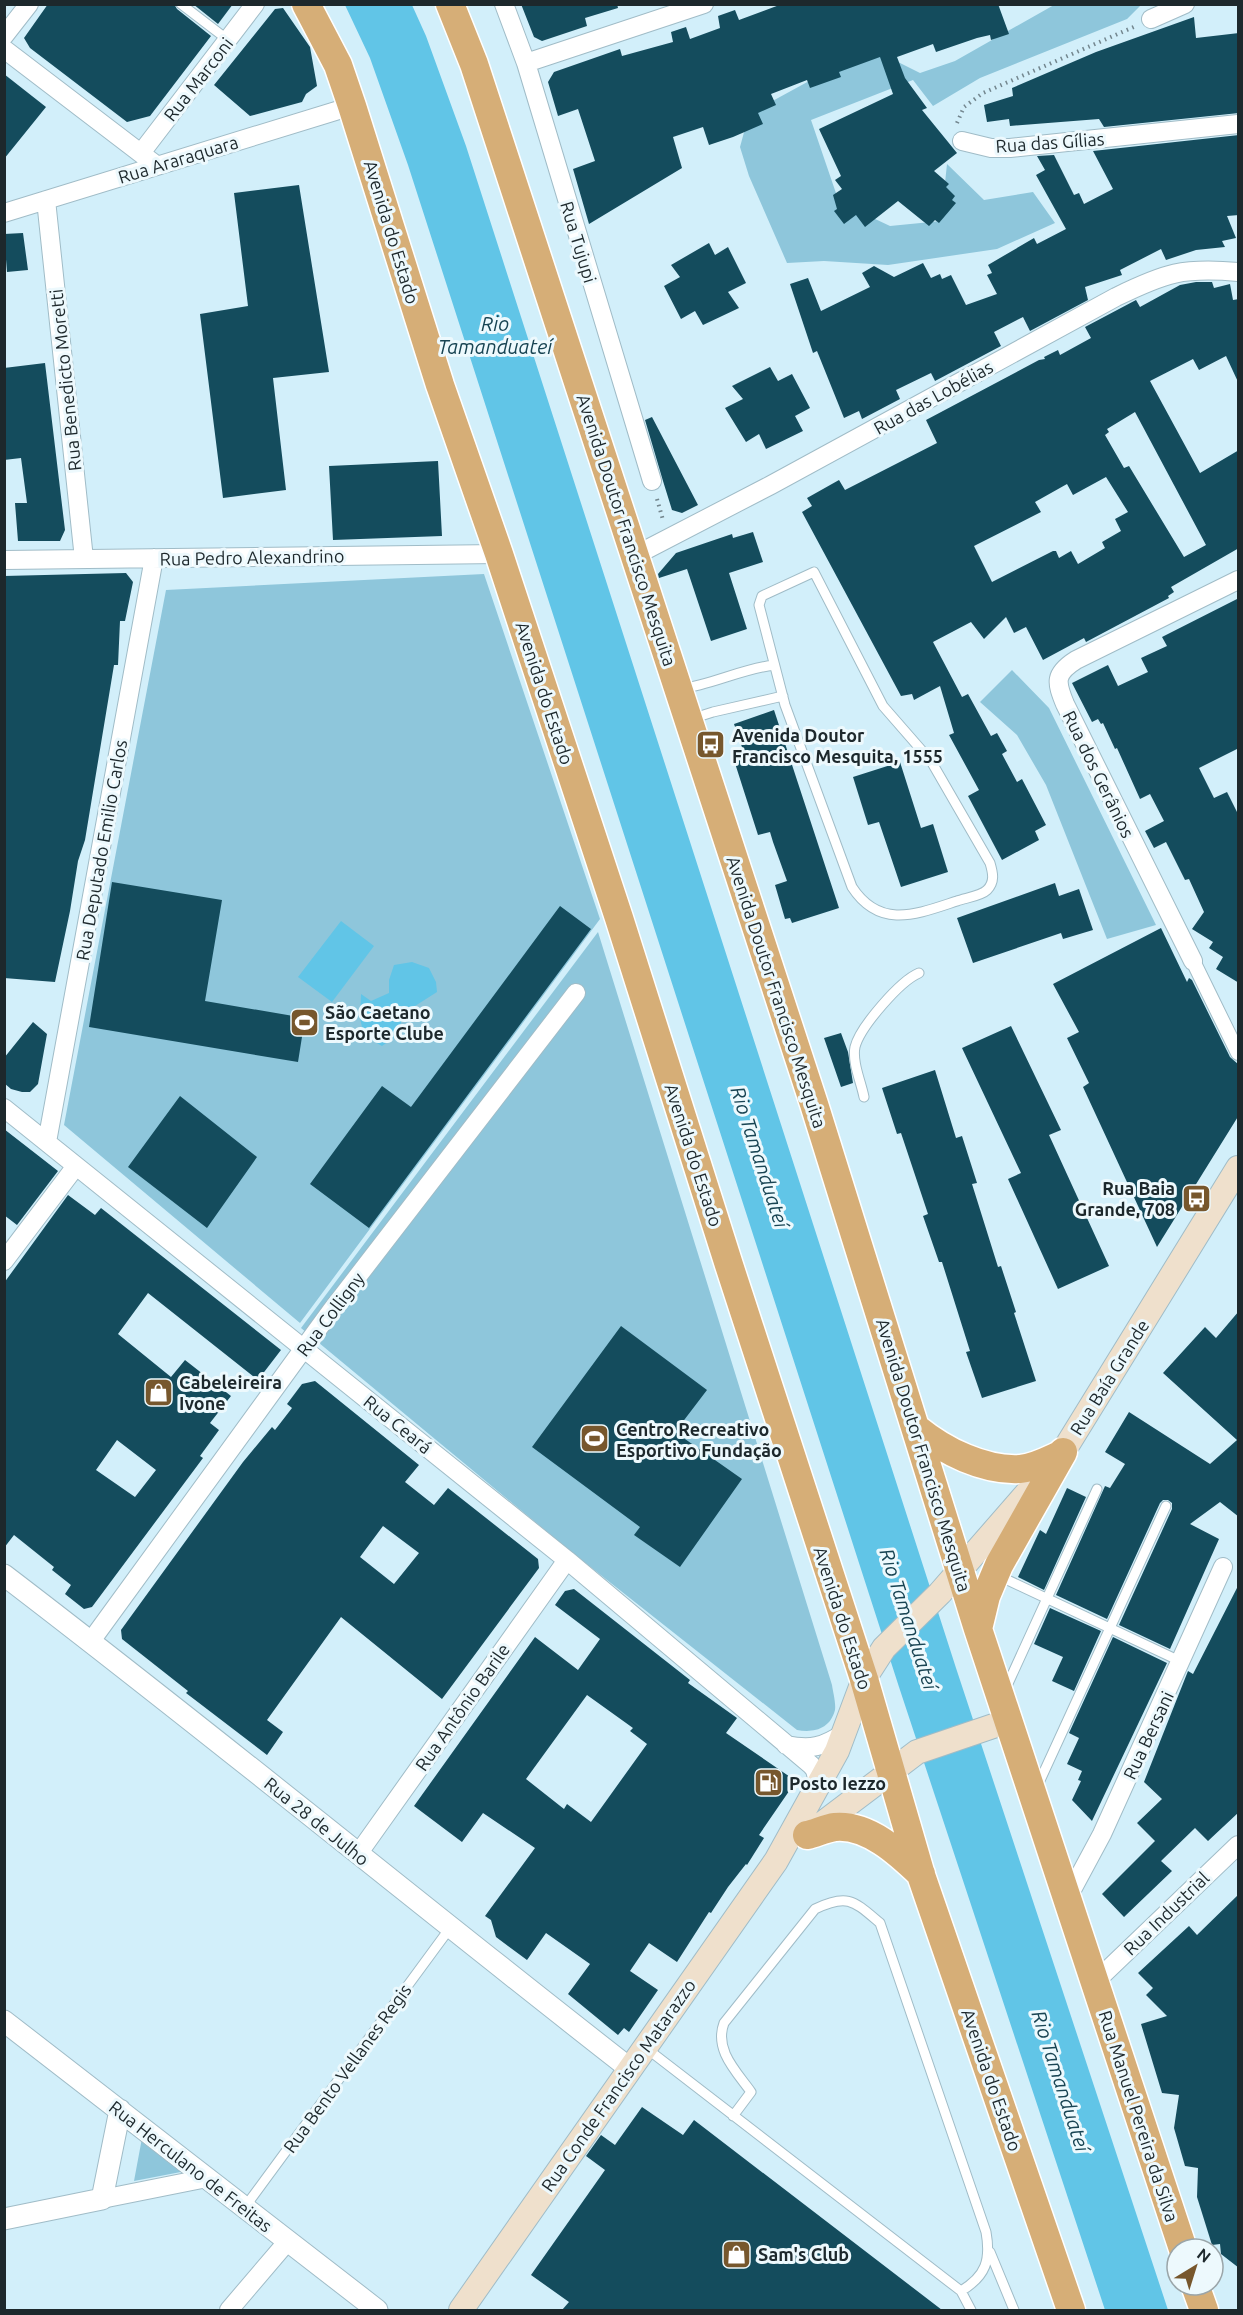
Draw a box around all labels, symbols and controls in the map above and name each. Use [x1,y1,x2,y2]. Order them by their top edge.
street label: Rua Marconi [159,33,237,125]
street label: Rua das Gílias [995,128,1105,156]
street label: Rua Araraquara [115,131,241,187]
street label: Avenida do Estado [361,158,423,306]
street label: Rua Tujupi [557,199,601,285]
street label: Rua Benedicto Moretti [45,288,85,472]
water label: Rio Tamanduateí [438,312,554,358]
street label: Rua das Lobélias [870,356,996,438]
street label: Avenida Doutor Francisco Mesquita [574,392,680,668]
street label: Rua Pedro Alexandrino [160,545,344,569]
street label: Avenida do Estado [512,619,578,767]
street label: Rua dos Gerânios [1060,707,1138,841]
place label: Avenida Doutor Francisco Mesquita, 1555 [732,725,943,766]
bus stop icon: Avenida Doutor Francisco Mesquita, 1555 [695,729,727,761]
street label: Rua Deputado Emilio Carlos [72,738,130,962]
street label: Avenida Doutor Francisco Mesquita [724,854,830,1130]
place label: São Caetano Esporte Clube [325,1002,444,1043]
sports icon: São Caetano Esporte Clube [288,1006,320,1038]
street label: Avenida do Estado [661,1081,727,1229]
water label: Rio Tamanduateí [726,1083,794,1232]
place label: Rua Baia Grande, 708 [1075,1178,1175,1219]
bus stop icon: Rua Baia Grande, 708 [1180,1182,1212,1214]
street label: Rua Colligny [292,1268,368,1360]
street label: Avenida Doutor Francisco Mesquita [873,1316,975,1594]
street label: Rua Baía Grande [1066,1316,1152,1438]
place label: Cabeleireira Ivone [179,1372,282,1413]
shop icon: Cabeleireira Ivone [142,1376,174,1408]
street label: Rua Ceará [360,1391,436,1457]
place label: Centro Recreativo Esportivo Fundação [616,1419,782,1461]
sports icon: Centro Recreativo Esportivo Fundação [579,1423,611,1455]
street label: Avenida do Estado [810,1544,876,1692]
water label: Rio Tamanduateí [875,1545,943,1694]
street label: Rua Antônio Barile [411,1640,513,1774]
street label: Rua Bersani [1119,1688,1177,1782]
fuel station icon: Posto Iezzo [752,1767,784,1799]
street label: Rua 28 de Julho [261,1773,373,1869]
place label: Posto Iezzo [789,1773,886,1793]
street label: Rua Industrial [1119,1867,1213,1959]
street label: Rua Conde Francisco Matarazzo [537,1975,699,2195]
street label: Rua Bento Vellanes Regis [279,1980,415,2156]
street label: Avenida do Estado [958,2006,1026,2154]
water label: Rio Tamanduateí [1027,2007,1095,2156]
street label: Rua Manuel Pereira da Silva [1095,2008,1183,2224]
street label: Rua Herculano de Freitas [106,2096,276,2236]
north arrow [1165,2237,1225,2297]
shop icon: Sam's Club [721,2238,753,2270]
place label: Sam's Club [758,2244,849,2264]
text: N [1194,2244,1214,2266]

